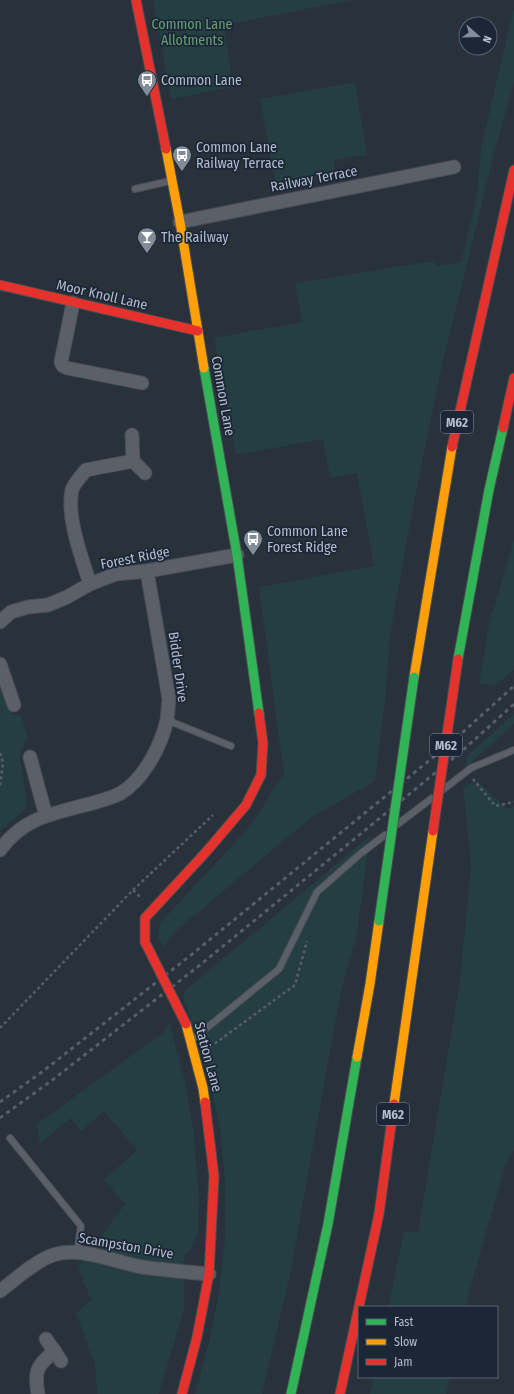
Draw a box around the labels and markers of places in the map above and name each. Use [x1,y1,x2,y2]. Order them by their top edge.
bus stop icon: Common Lane [136,69,158,97]
place label: Common Lane [161,72,242,89]
place label: Common Lane Railway Terrace [196,139,284,172]
bus stop icon: Common Lane Railway Terrace [171,144,193,172]
bar icon: The Railway [136,226,158,254]
place label: The Railway [161,229,229,246]
place label: Common Lane Forest Ridge [267,523,348,556]
bus stop icon: Common Lane Forest Ridge [242,528,264,556]

